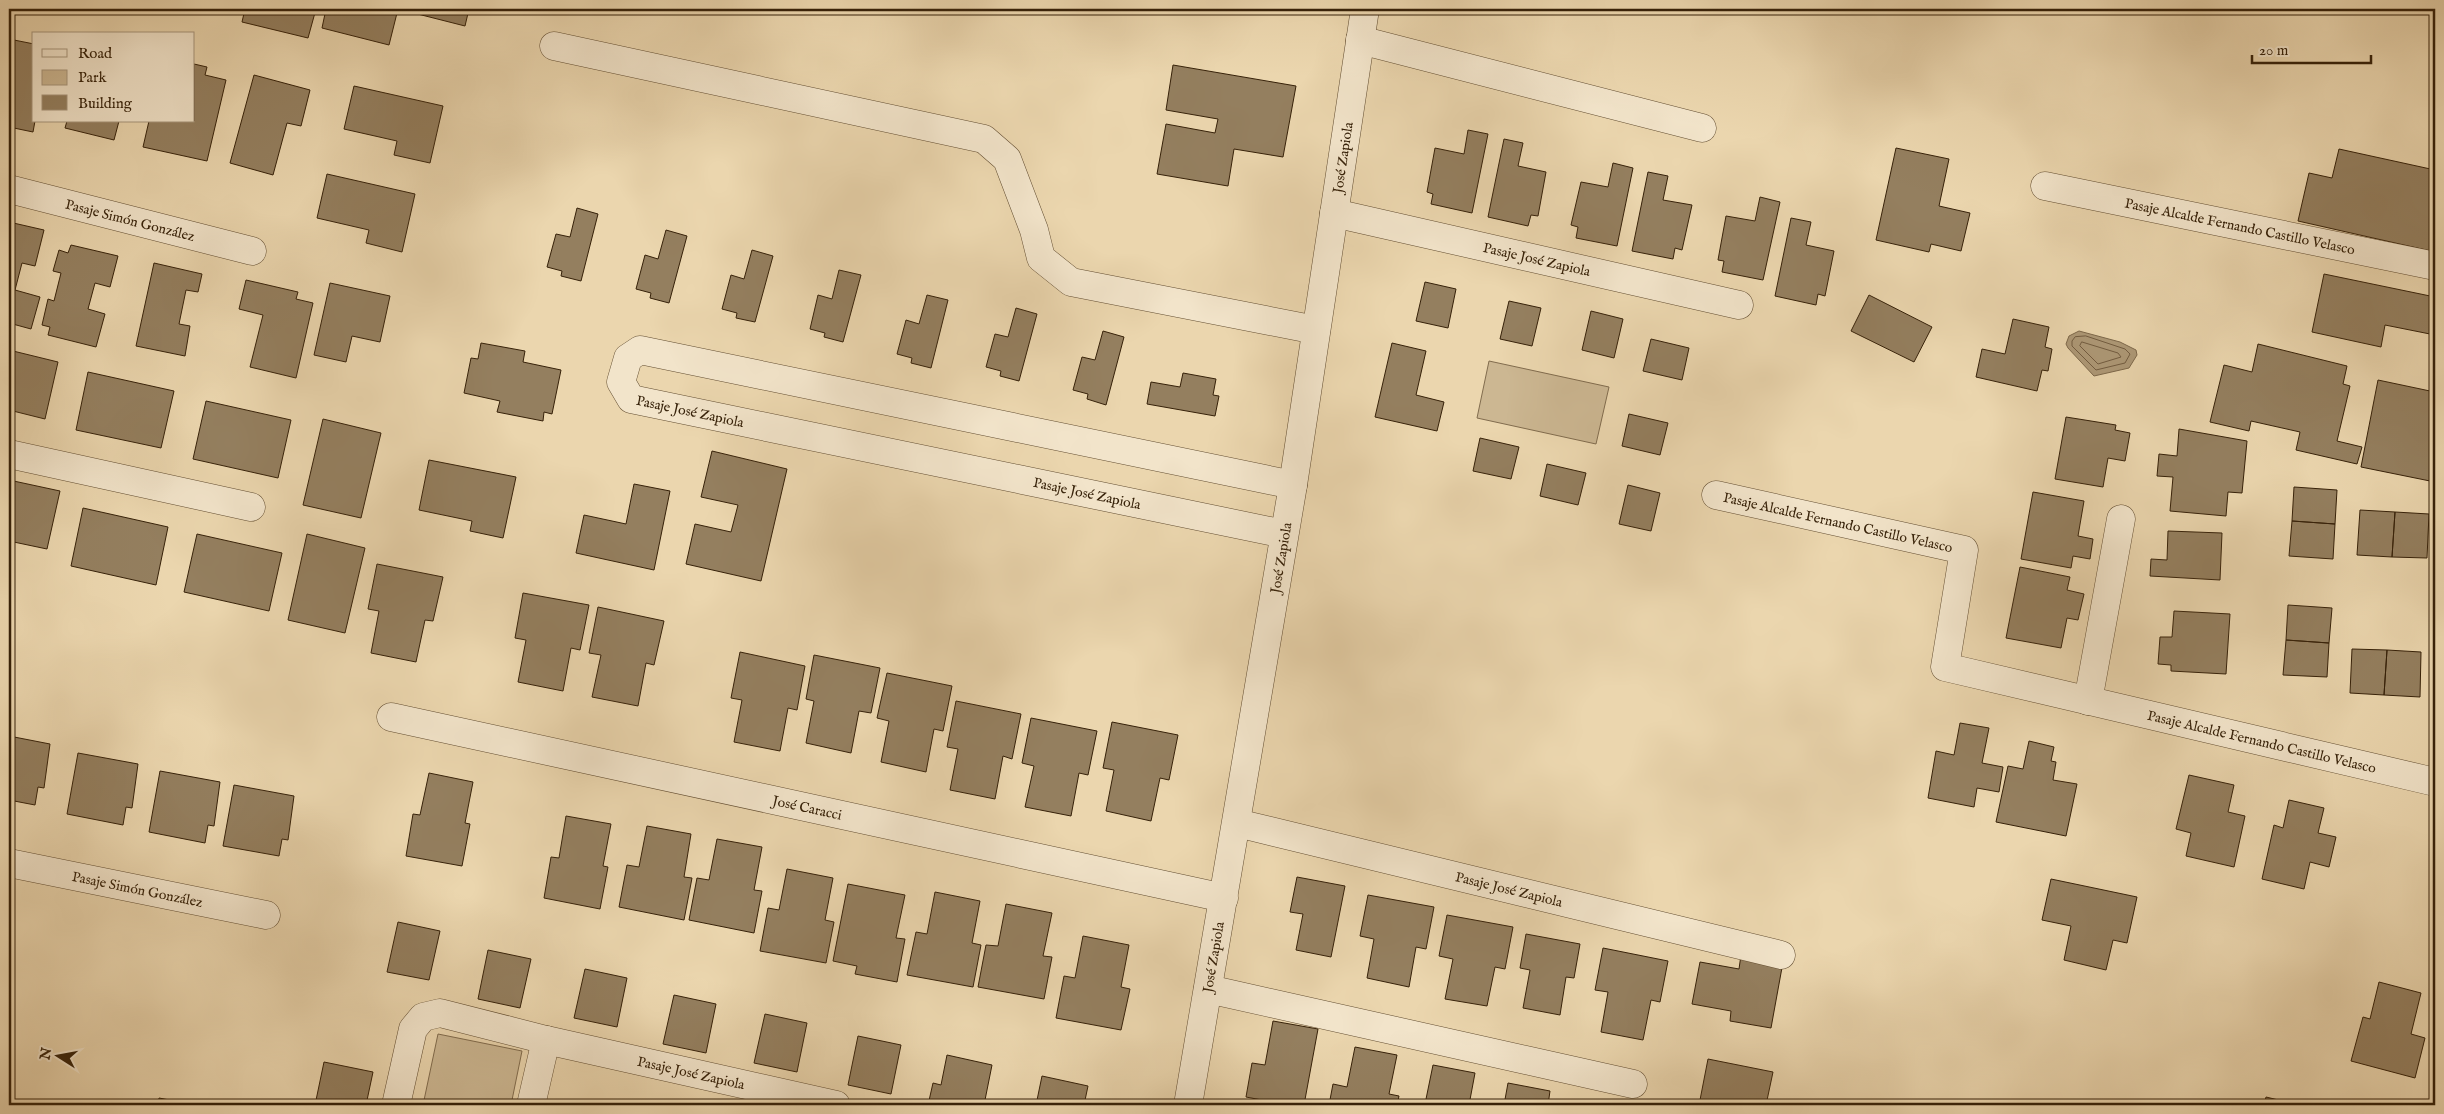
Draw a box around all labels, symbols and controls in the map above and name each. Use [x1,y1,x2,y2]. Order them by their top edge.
legend [32,32,195,122]
scale bar [2252,32,2370,64]
text: 20 m [2259,41,2289,60]
text: Road [78,44,113,63]
text: Park [78,68,108,87]
text: Building [78,94,133,113]
street label: José Zapiola [1329,120,1358,197]
street label: Pasaje Alcalde Fernando Castillo Velasco [2123,195,2357,259]
street label: Pasaje Simón González [63,196,197,246]
street label: Pasaje José Zapiola [1481,239,1593,281]
street label: Pasaje José Zapiola [634,392,746,432]
street label: Pasaje José Zapiola [1031,474,1143,514]
street label: Pasaje Alcalde Fernando Castillo Velasco [1721,489,1955,557]
street label: José Zapiola [1266,520,1297,597]
street label: Pasaje Alcalde Fernando Castillo Velasco [2145,707,2378,778]
street label: José Caracci [769,792,844,825]
street label: Pasaje Simón González [70,868,205,912]
street label: Pasaje José Zapiola [1453,868,1565,912]
street label: José Zapiola [1199,919,1229,996]
north arrow [32,1032,82,1082]
text: N [36,1046,56,1062]
street label: Pasaje José Zapiola [635,1053,747,1094]

